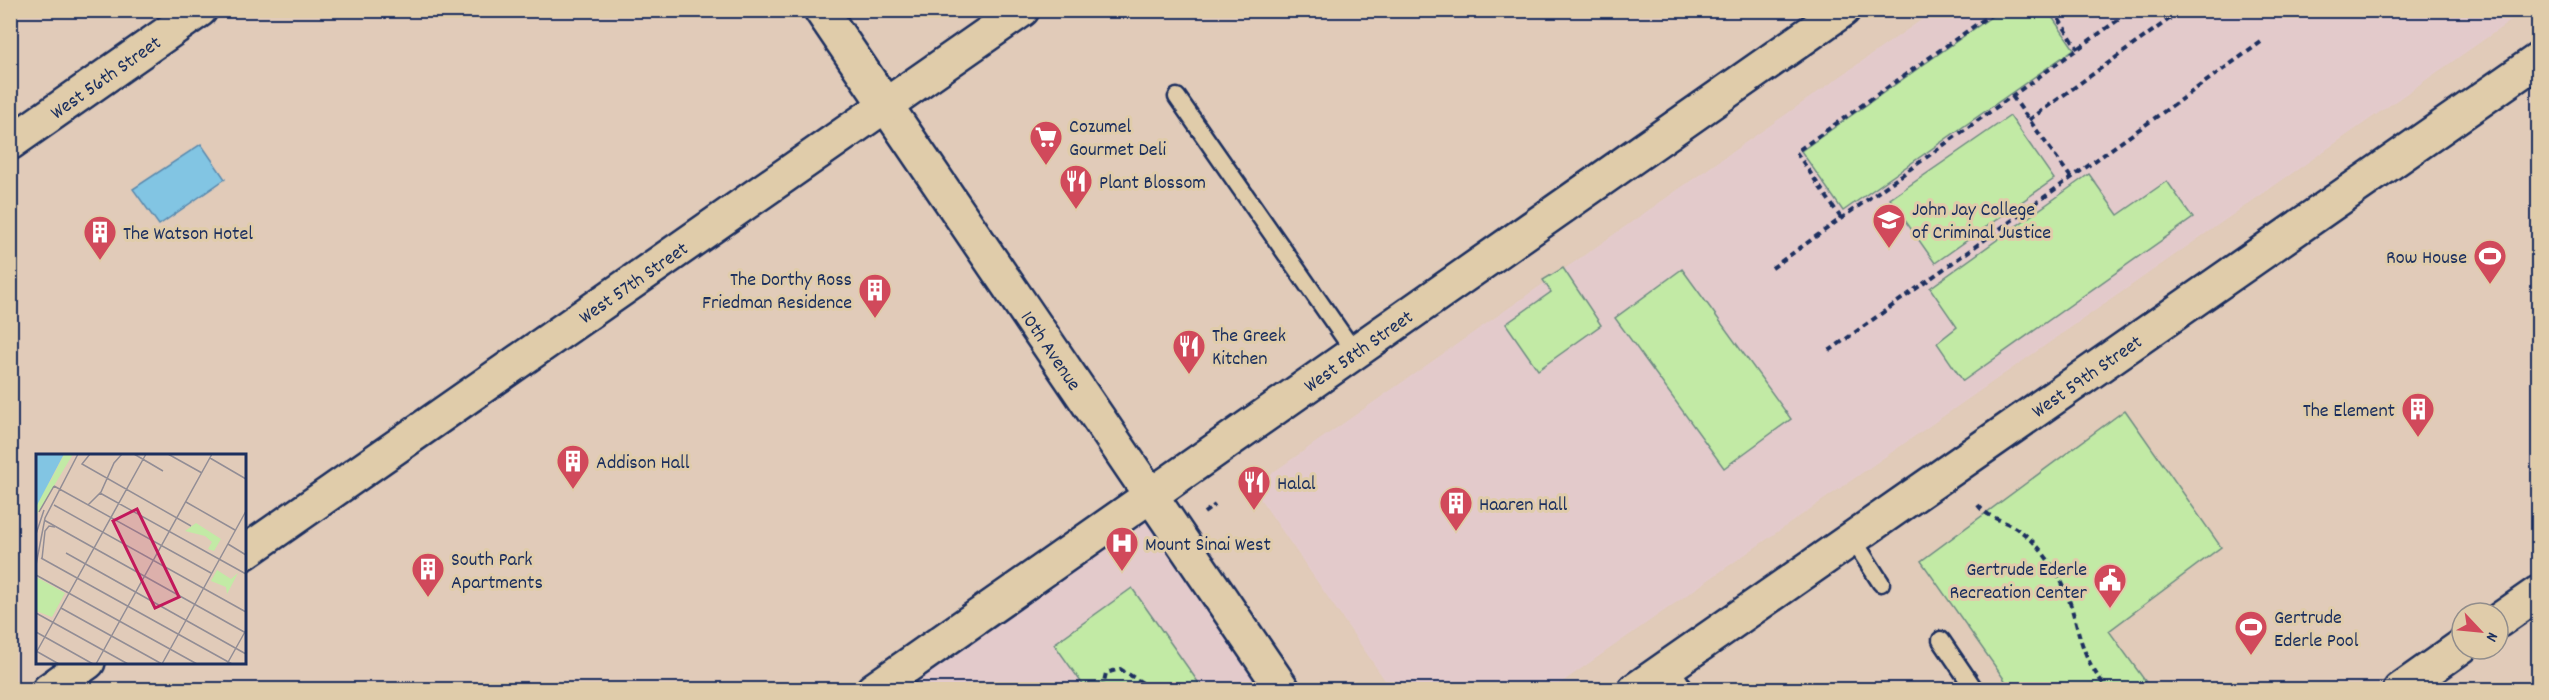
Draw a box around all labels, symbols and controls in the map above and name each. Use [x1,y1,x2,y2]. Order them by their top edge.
street label: West 56th Street [46,30,168,128]
place label: Cozumel Gourmet Deli [1069,114,1166,165]
supermarket icon: Cozumel Gourmet Deli [1028,119,1064,166]
restaurant icon: Plant Blossom [1058,163,1094,210]
place label: Plant Blossom [1099,170,1206,198]
place label: John Jay College of Criminal Justice [1912,197,2051,248]
school or university icon: John Jay College of Criminal Justice [1871,202,1907,249]
building icon: The Watson Hotel [82,214,118,261]
place label: The Watson Hotel [123,221,253,249]
street label: West 57th Street [574,236,695,332]
sports icon: Row House [2472,238,2508,285]
place label: Row House [2386,245,2467,273]
place label: The Dorthy Ross Friedman Residence [702,267,852,318]
building icon: The Dorthy Ross Friedman Residence [857,272,893,319]
street label: West 58th Street [1299,304,1420,401]
street label: 10th Avenue [1012,306,1087,397]
place label: The Greek Kitchen [1212,323,1286,374]
restaurant icon: The Greek Kitchen [1171,328,1207,375]
street label: West 59th Street [2027,329,2149,426]
building icon: The Element [2400,391,2436,438]
place label: The Element [2303,398,2395,426]
building icon: Addison Hall [555,443,591,490]
place label: Addison Hall [596,450,690,478]
inset map [36,454,246,664]
restaurant icon: Halal [1236,464,1272,511]
place label: Halal [1277,471,1316,499]
building icon: Haaren Hall [1438,485,1474,532]
place label: Haaren Hall [1479,492,1567,520]
hospital icon: Mount Sinai West [1104,525,1140,572]
place label: Mount Sinai West [1145,532,1271,560]
place label: South Park Apartments [451,547,543,598]
building icon: South Park Apartments [410,551,446,598]
place label: Gertrude Ederle Recreation Center [1950,557,2088,608]
public building icon: Gertrude Ederle Recreation Center [2092,562,2128,609]
north arrow [2450,601,2510,661]
place label: Gertrude Ederle Pool [2274,605,2359,656]
sports icon: Gertrude Ederle Pool [2233,609,2269,656]
text: N [2479,628,2503,645]

